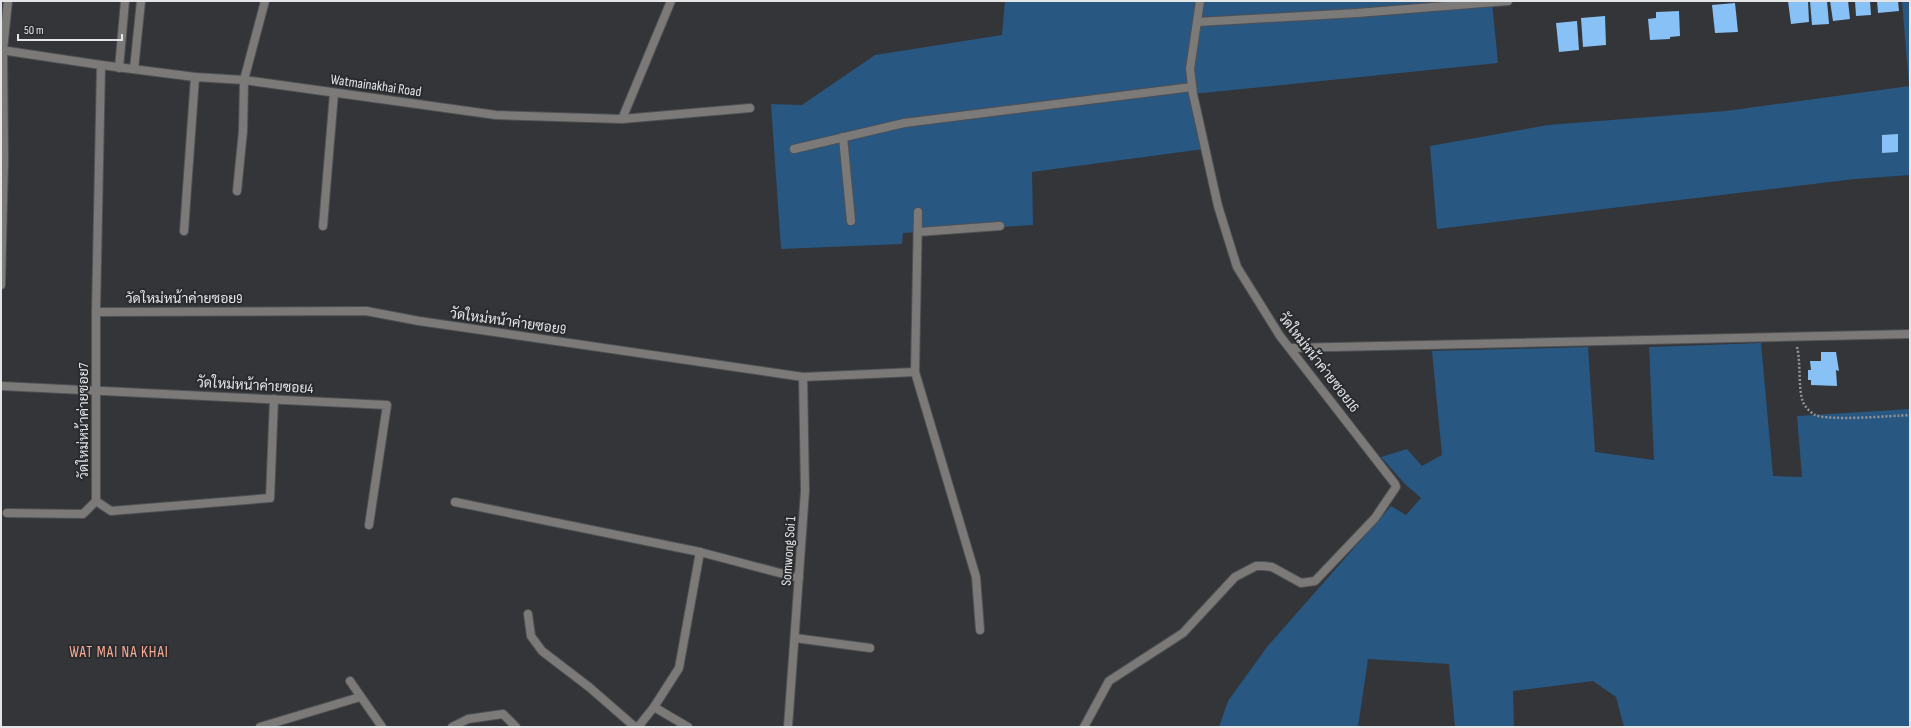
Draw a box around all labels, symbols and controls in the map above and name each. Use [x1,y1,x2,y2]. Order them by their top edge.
scale bar [18,16,122,42]
text: 50 m [24,23,44,38]
street label: Watmainakhai Road [329,71,423,100]
street label: วัดใหม่หน้าค่ายซอย9 [125,289,243,307]
street label: วัดใหม่หน้าค่ายซอย9 [449,304,567,338]
street label: วัดใหม่หน้าค่ายซอย16 [1274,308,1364,416]
street label: วัดใหม่หน้าค่ายซอย7 [74,362,92,479]
street label: วัดใหม่หน้าค่ายซอย4 [196,373,314,397]
street label: Somwong Soi 1 [778,516,799,586]
district label: WAT MAI NA KHAI [69,643,169,662]

